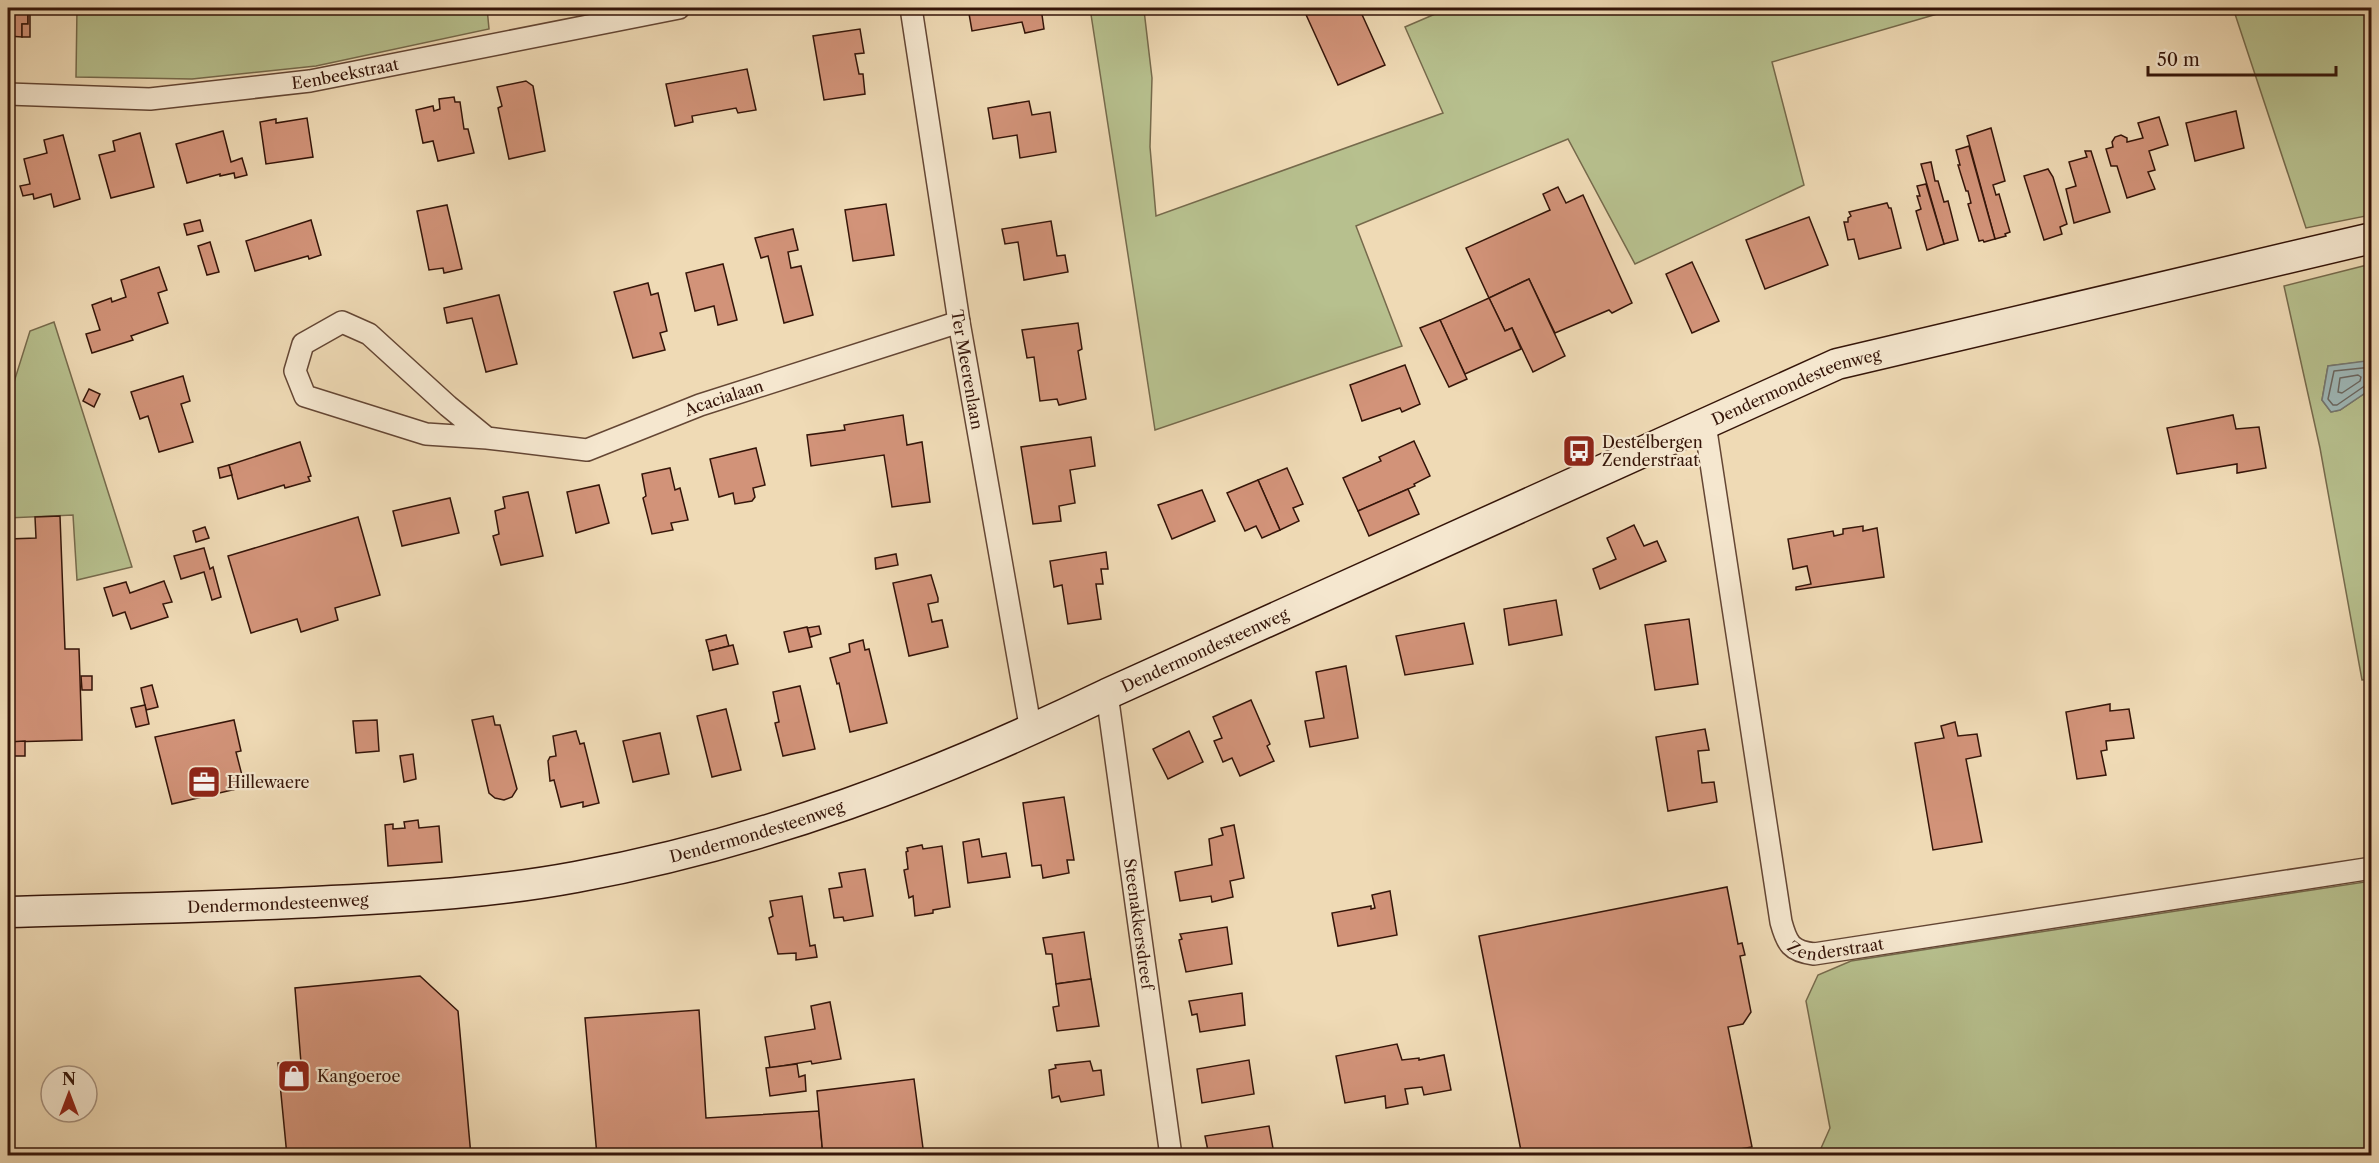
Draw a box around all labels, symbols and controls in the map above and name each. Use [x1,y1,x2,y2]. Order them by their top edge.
scale bar [2148,39,2336,77]
text: 50 m [2157,49,2200,71]
street label: Eenbeekstraat [291,54,401,93]
street label: Ter Meerenlaan [947,308,988,431]
street label: Dendermondesteenweg [1708,344,1883,429]
street label: Acacialaan [681,375,766,421]
place label: Destelbergen Zenderstraat [1602,432,1703,470]
bus stop icon: Destelbergen Zenderstraat [1561,433,1597,469]
street label: Dendermondesteenweg [1118,603,1292,696]
office icon: Hillewaere [186,764,222,800]
place label: Hillewaere [227,772,310,792]
street label: Dendermondesteenweg [667,796,847,867]
street label: Steenakkersdreef [1120,857,1158,993]
street label: Dendermondesteenweg [187,889,369,917]
street label: Zenderstraat [1784,933,1885,964]
shop icon: Kangoeroe [276,1058,312,1094]
north arrow [39,1064,99,1124]
place label: Kangoeroe [317,1066,400,1086]
text: N [62,1069,76,1089]

